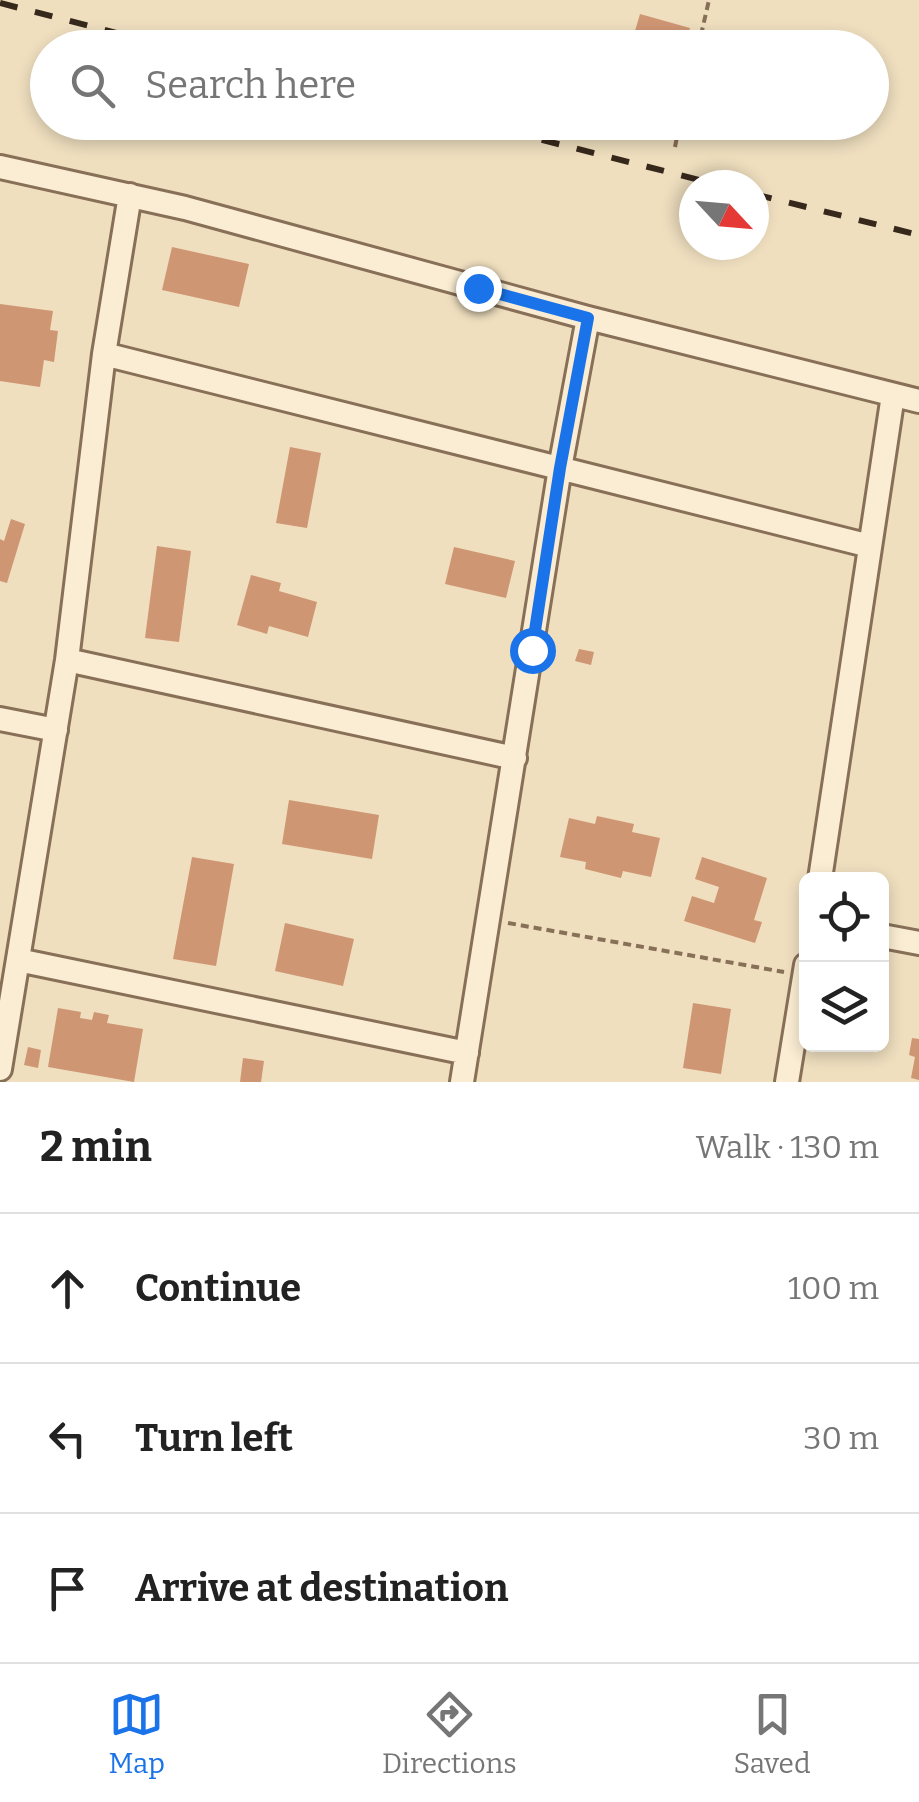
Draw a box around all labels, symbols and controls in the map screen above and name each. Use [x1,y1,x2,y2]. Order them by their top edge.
search box [30,30,889,140]
icon: search [65,58,120,113]
text: Search here [145,62,356,108]
north arrow [679,170,769,260]
route end [456,266,502,312]
route start [510,628,556,674]
map controls [799,872,889,1052]
button: locate [799,872,889,962]
button: layers [799,962,889,1052]
text: 2 min [40,1122,152,1172]
text: Walk · 130 m [696,1128,879,1166]
icon: ahead [40,1261,95,1316]
text: Continue [135,1265,301,1311]
text: 100 m [788,1269,879,1307]
icon: left [40,1411,95,1466]
text: Turn left [135,1415,293,1461]
text: 30 m [803,1419,879,1457]
icon: arrive [40,1561,95,1616]
text: Arrive at destination [135,1565,508,1611]
tab: Map [108,1687,165,1780]
tab: Directions [382,1687,517,1780]
tab: Saved [734,1687,811,1780]

